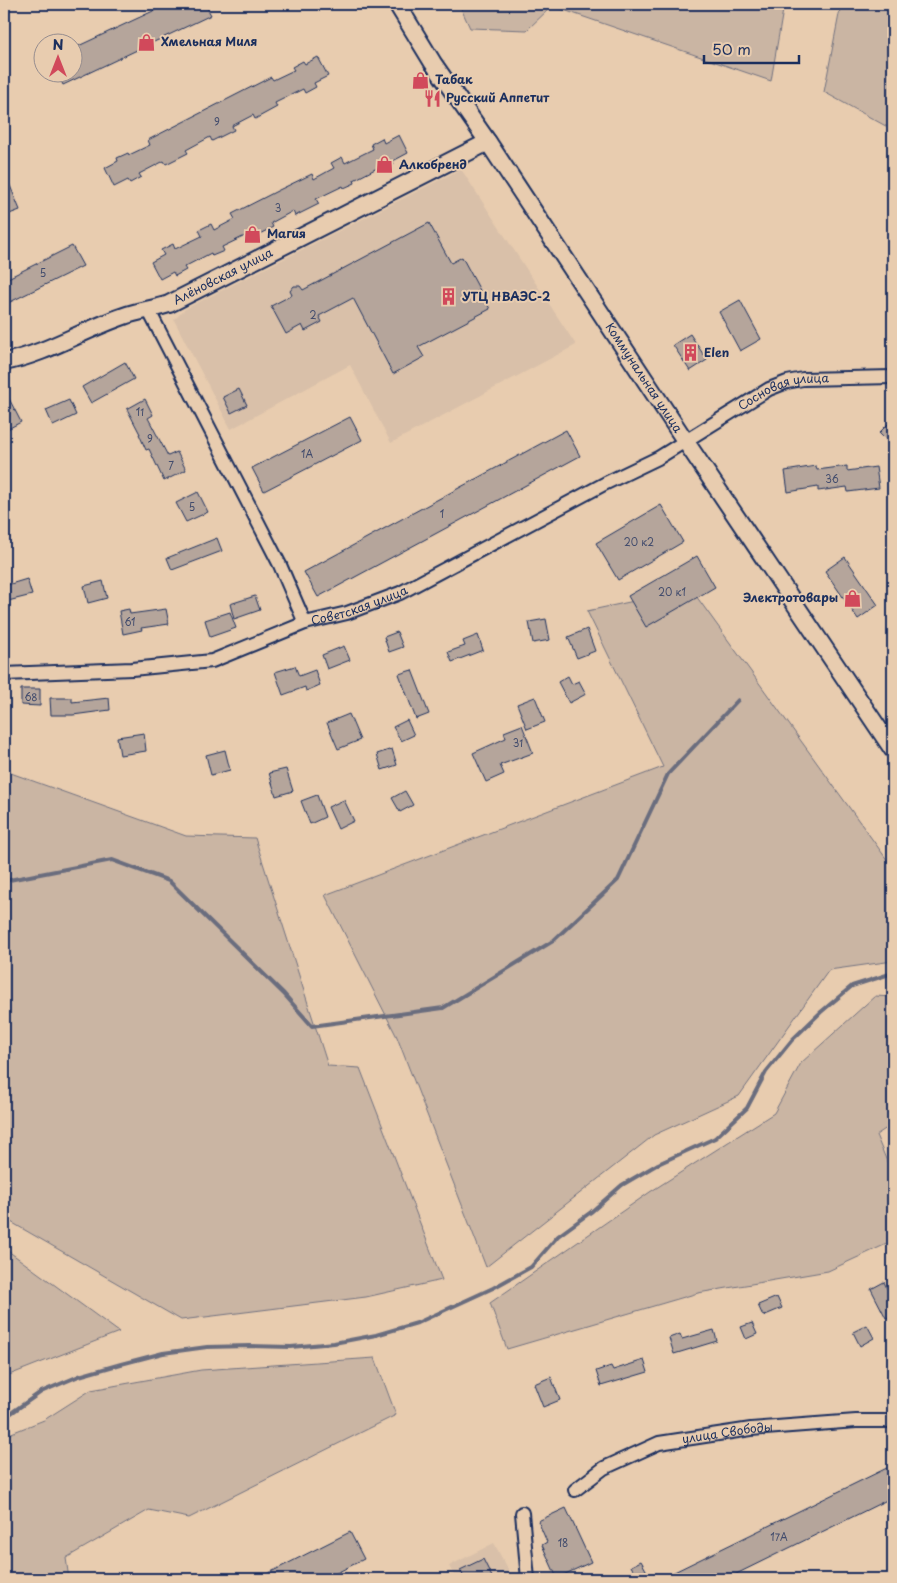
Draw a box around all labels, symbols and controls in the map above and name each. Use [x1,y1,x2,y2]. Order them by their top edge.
north arrow [32,32,82,82]
shop icon: Хмельная Миля [137,32,157,52]
place label: Хмельная Миля [161,32,257,50]
scale bar [704,32,800,64]
text: N [52,34,64,55]
text: 50 m [712,37,751,60]
shop icon: Табак [411,70,431,90]
place label: Табак [435,70,473,88]
restaurant icon: Русский Аппетит [422,88,442,108]
place label: Русский Аппетит [446,88,550,106]
house number: 9 [214,114,220,129]
shop icon: Алкобренд [375,155,395,175]
place label: Алкобренд [399,155,467,173]
house number: 3 [275,200,281,215]
shop icon: Магия [243,224,263,244]
place label: Магия [267,224,306,242]
street label: Алёновская улица [170,243,276,309]
house number: 5 [40,265,46,280]
building icon: УТЦ НВАЭС-2 [438,287,458,307]
place label: УТЦ НВАЭС-2 [462,287,551,305]
house number: 2 [309,307,317,322]
street label: Коммунальная улица [602,319,688,436]
building icon: Elen [680,343,700,363]
place label: Elen [704,343,729,361]
street label: Сосновая улица [734,368,830,414]
house number: 11 [136,404,144,419]
house number: 9 [147,431,153,446]
house number: 1А [301,446,313,461]
house number: 7 [168,458,174,473]
house number: 36 [825,471,839,486]
house number: 5 [189,499,195,514]
house number: 1 [440,506,444,521]
house number: 20 к2 [624,534,654,549]
street label: Советская улица [309,580,411,629]
house number: 20 к1 [658,584,686,599]
place label: Электротовары [743,588,838,606]
shop icon: Электротовары [842,588,862,608]
house number: 61 [124,614,136,629]
house number: 68 [24,689,38,704]
house number: 31 [513,735,523,750]
street label: улица Свободы [681,1417,773,1447]
house number: 17А [770,1529,788,1544]
house number: 18 [558,1535,568,1550]

